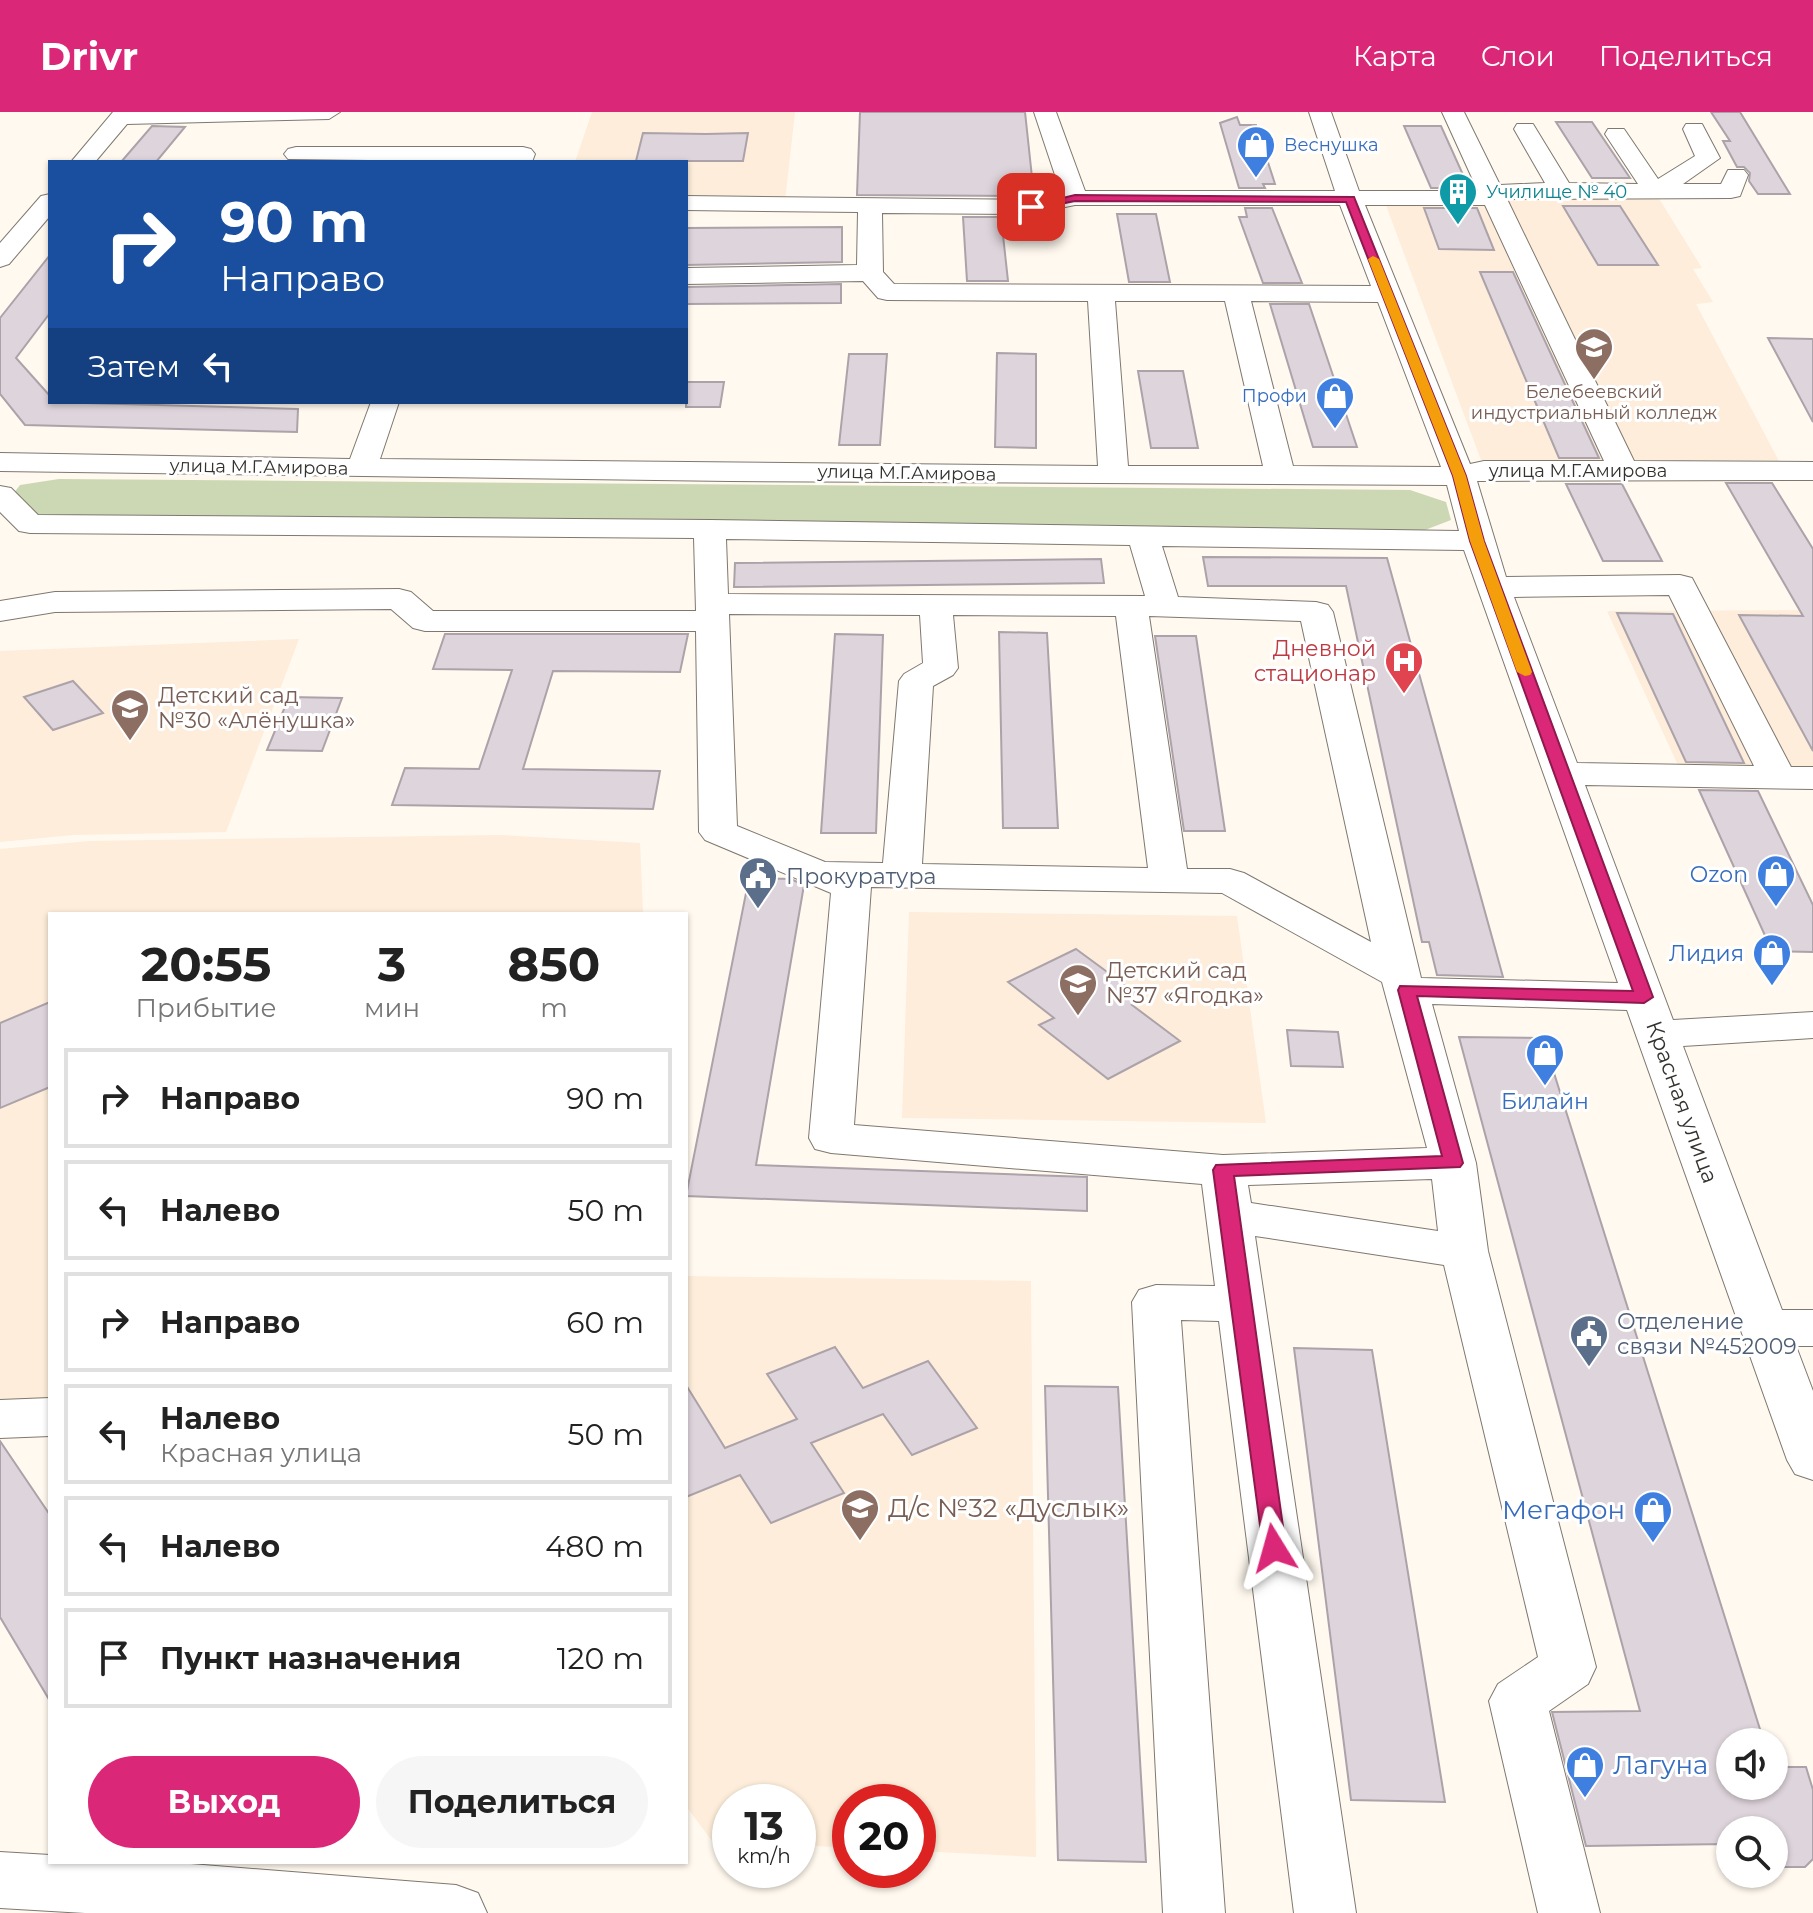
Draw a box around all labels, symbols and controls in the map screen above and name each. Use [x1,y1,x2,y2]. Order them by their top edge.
text: Drivr [40,33,138,80]
text: Карта [1353,39,1437,73]
text: Слои [1481,39,1555,73]
text: Поделиться [1599,39,1773,73]
shop icon: Веснушка [1235,124,1277,179]
place label: Веснушка [1284,134,1378,156]
building icon: Училище № 40 [1437,171,1479,226]
pin [997,173,1065,241]
place label: Училище № 40 [1486,181,1627,203]
icon: arrive [1009,185,1053,229]
text: 90 m [220,188,368,256]
icon: right [88,192,192,296]
text: Направо [220,256,385,300]
school or university icon: Белебеевский индустриальный колледж [1573,326,1615,381]
icon: left [196,344,240,388]
text: Затем [88,348,180,385]
shop icon: Профи [1314,375,1356,430]
place label: Белебеевский индустриальный колледж [1471,381,1717,424]
place label: Профи [1242,385,1307,407]
street label: улица М.Г.Амирова [168,454,349,480]
street label: улица М.Г.Амирова [816,460,997,486]
street label: улица М.Г.Амирова [1488,460,1667,482]
place label: Дневной стационар [1254,635,1376,687]
hospital icon: Дневной стационар [1383,640,1425,695]
place label: Детский сад №30 «Алёнушка» [158,682,355,734]
school or university icon: Детский сад №30 «Алёнушка» [109,687,151,742]
shop icon: Ozon [1755,853,1797,908]
public building icon: Прокуратура [737,855,779,910]
place label: Ozon [1690,861,1748,888]
place label: Прокуратура [786,863,936,890]
shop icon: Лидия [1751,932,1793,987]
text: 20:55 [141,935,271,993]
text: 3 [378,935,406,993]
text: 850 [508,935,600,993]
place label: Лидия [1669,940,1744,967]
place label: Детский сад №37 «Ягодка» [1106,957,1264,1009]
school or university icon: Детский сад №37 «Ягодка» [1057,962,1099,1017]
text: Прибытие [136,992,277,1024]
text: мин [364,992,420,1024]
text: m [540,992,568,1024]
street label: Красная улица [1640,1017,1724,1187]
shop icon: Билайн [1524,1032,1566,1087]
icon: right [92,1076,136,1120]
text: Направо [160,1080,300,1117]
text: 90 m [566,1080,644,1117]
place label: Билайн [1501,1088,1589,1115]
icon: left [92,1188,136,1232]
text: Налево [160,1192,280,1229]
text: 50 m [567,1192,644,1229]
icon: right [92,1300,136,1344]
text: Направо [160,1304,300,1341]
text: 60 m [566,1304,644,1341]
place label: Отделение связи №452009 [1617,1308,1797,1360]
public building icon: Отделение связи №452009 [1568,1313,1610,1368]
text: Налево [160,1400,280,1437]
icon: left [92,1412,136,1456]
text: 50 m [567,1416,644,1453]
text: Красная улица [160,1437,362,1469]
school or university icon: Д/с №32 «Дуслык» [839,1487,881,1542]
shop icon: Мегафон [1632,1489,1674,1544]
place label: Д/с №32 «Дуслык» [888,1492,1129,1524]
place label: Мегафон [1502,1494,1625,1526]
position arrow [1232,1506,1316,1590]
icon: left [92,1524,136,1568]
text: Налево [160,1528,280,1565]
text: 480 m [545,1528,644,1565]
icon: arrive [92,1636,136,1680]
text: Пункт назначения [160,1640,461,1677]
text: 120 m [557,1640,644,1677]
map controls [1716,1728,1788,1888]
button: sound [1716,1728,1788,1800]
shop icon: Лагуна [1564,1744,1606,1799]
place label: Лагуна [1613,1749,1708,1781]
button: Выход [88,1756,360,1848]
button: Поделиться [376,1756,648,1848]
speed limit sign: 20 [832,1784,936,1888]
text: 13 [744,1801,784,1850]
button: search [1716,1816,1788,1888]
text: km/h [737,1844,791,1868]

